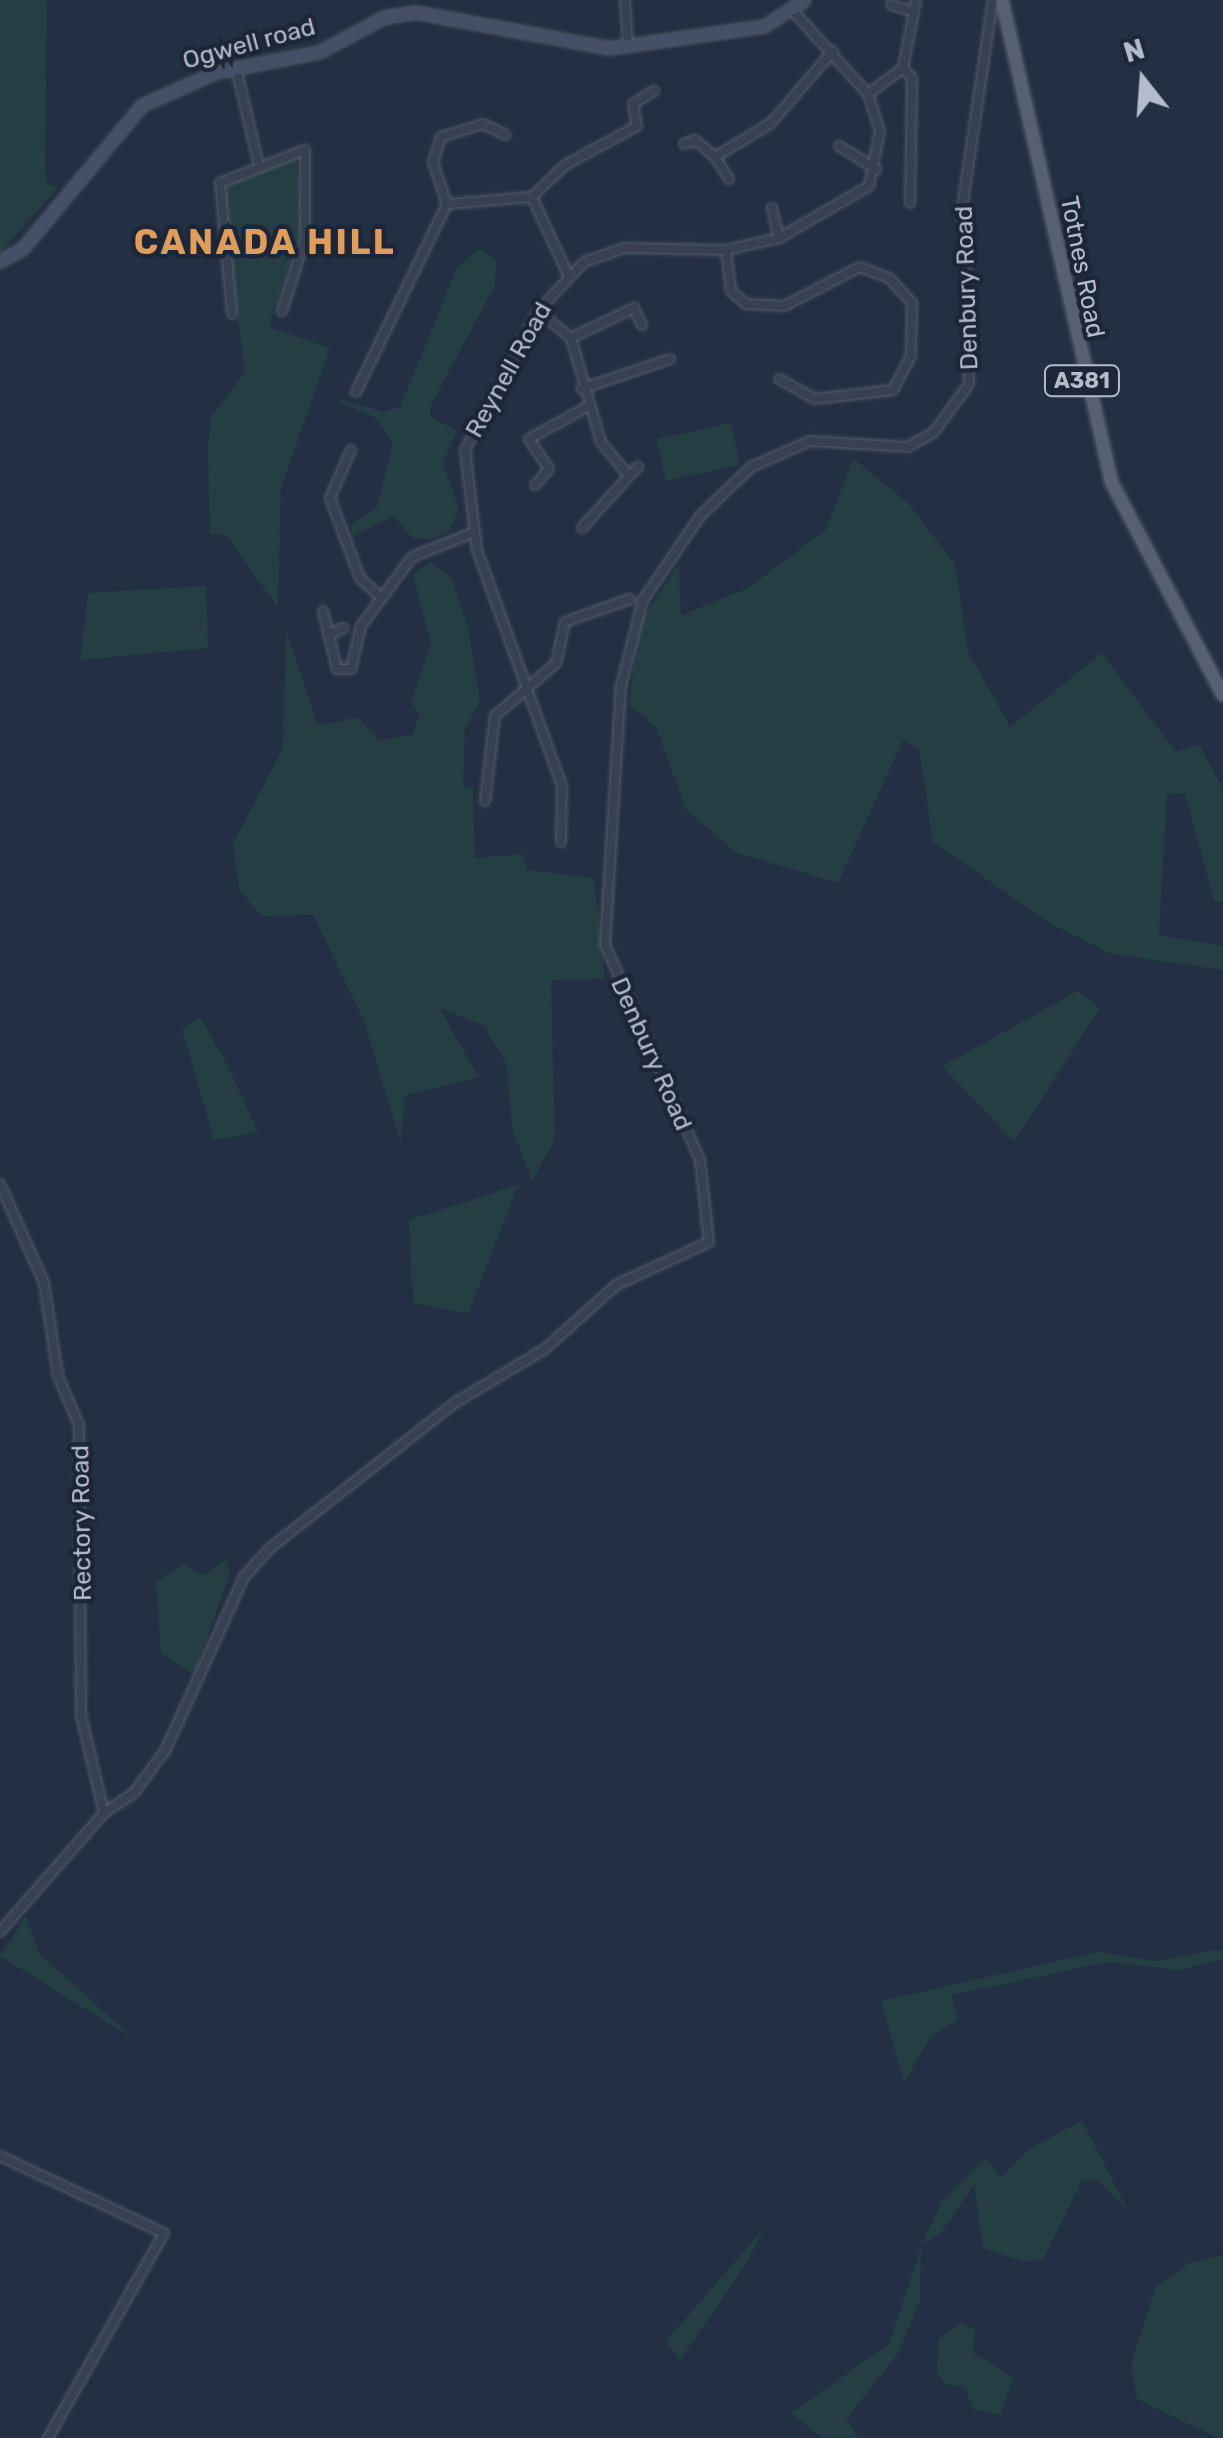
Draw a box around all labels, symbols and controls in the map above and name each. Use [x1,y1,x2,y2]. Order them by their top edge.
street label: Ogwell road [179,12,319,76]
north arrow [1093,30,1193,130]
text: N [1120,32,1149,70]
street label: Totnes Road [1054,194,1110,340]
street label: Denbury Road [949,205,985,371]
district label: CANADA HILL [133,221,397,263]
street label: Reynell Road [459,297,559,443]
road number: A381 [1042,364,1122,398]
street label: Denbury Road [604,973,698,1135]
street label: Rectory Road [66,1444,98,1602]

